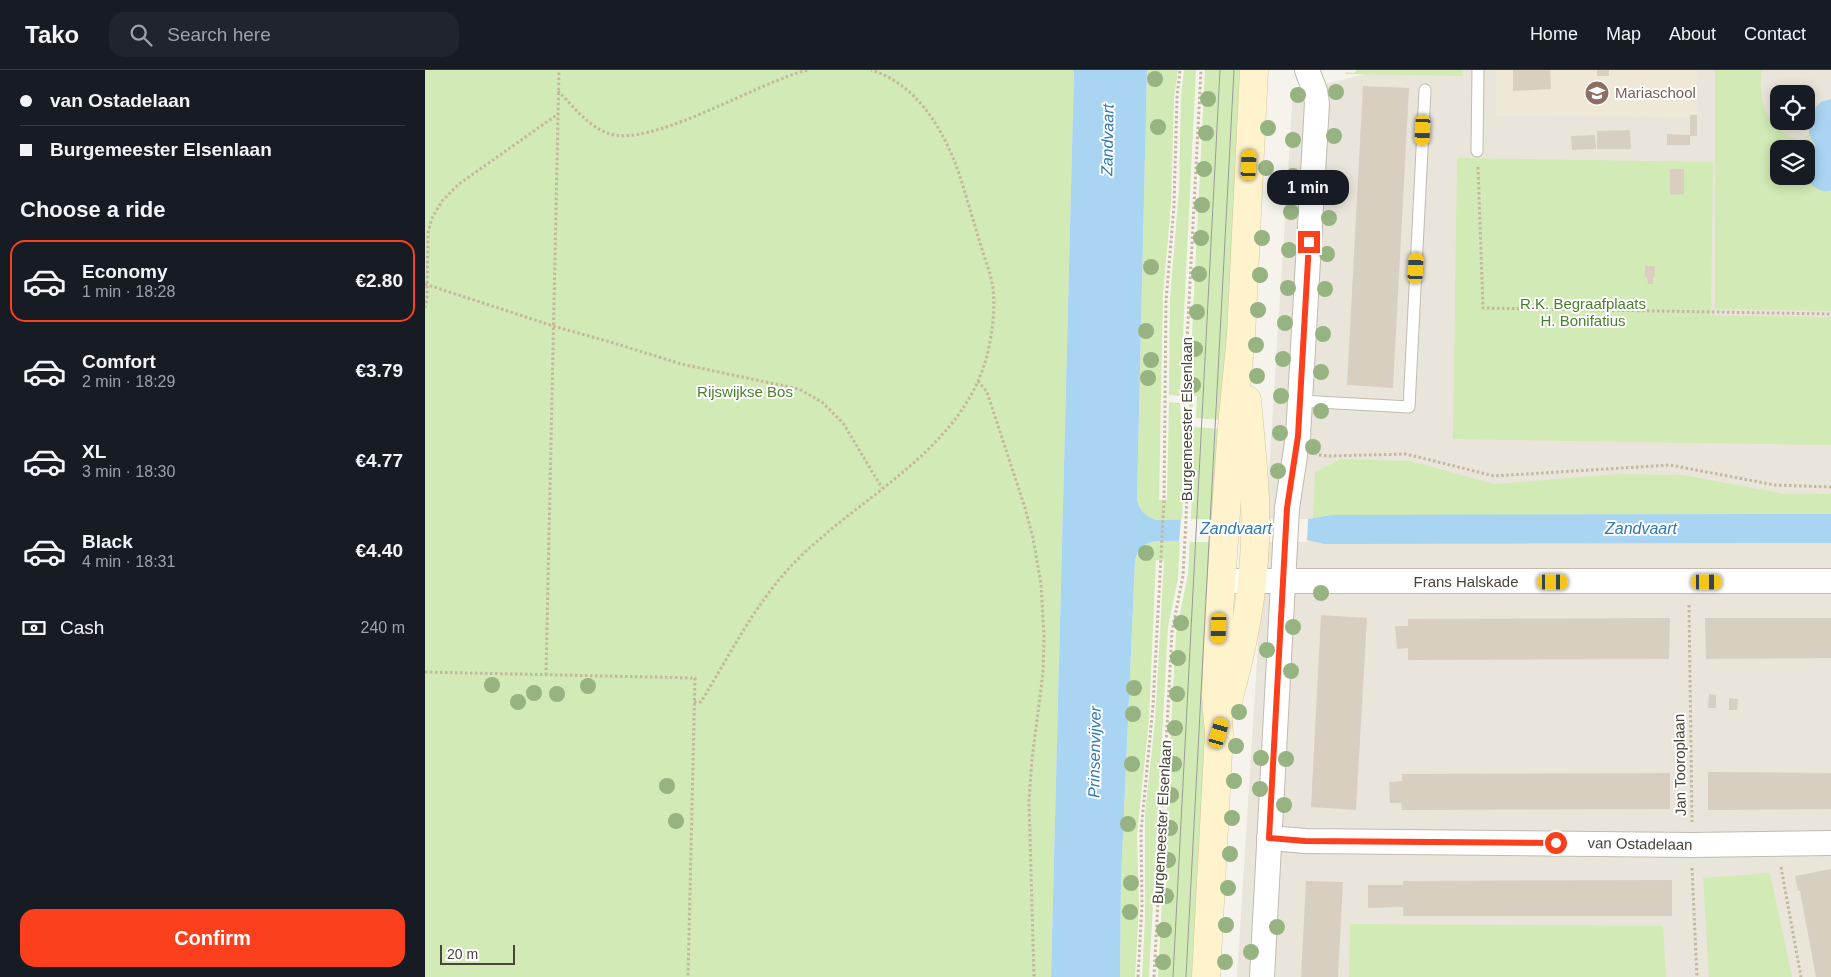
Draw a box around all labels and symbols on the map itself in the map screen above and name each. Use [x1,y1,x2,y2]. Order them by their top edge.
school or university icon: Mariaschool [1584,80,1610,106]
place label: Mariaschool [1615,84,1696,101]
water label: Zandvaart [1098,103,1117,177]
car [1414,115,1431,145]
car [1240,150,1257,180]
callout: 1 min [1268,170,1350,204]
route end [1298,231,1320,253]
car [1407,253,1424,283]
park label: R.K. Begraafplaats H. Bonifatius [1520,295,1646,329]
street label: Burgemeester Elsenlaan [1178,337,1195,501]
park label: Rijswijkse Bos [697,383,793,400]
water label: Zandvaart [1199,520,1273,537]
water label: Zandvaart [1604,520,1678,537]
street label: Frans Halskade [1413,573,1519,590]
car [1538,575,1568,590]
car [1692,575,1722,590]
car [1210,613,1227,643]
water label: Prinsenvijver [1085,705,1104,798]
street label: Jan Tooroplaan [1670,714,1689,816]
car [1207,717,1230,749]
street label: Burgemeester Elsenlaan [1149,740,1174,904]
route start [1545,832,1567,854]
street label: van Ostadelaan [1587,834,1693,853]
scale bar [440,942,515,965]

